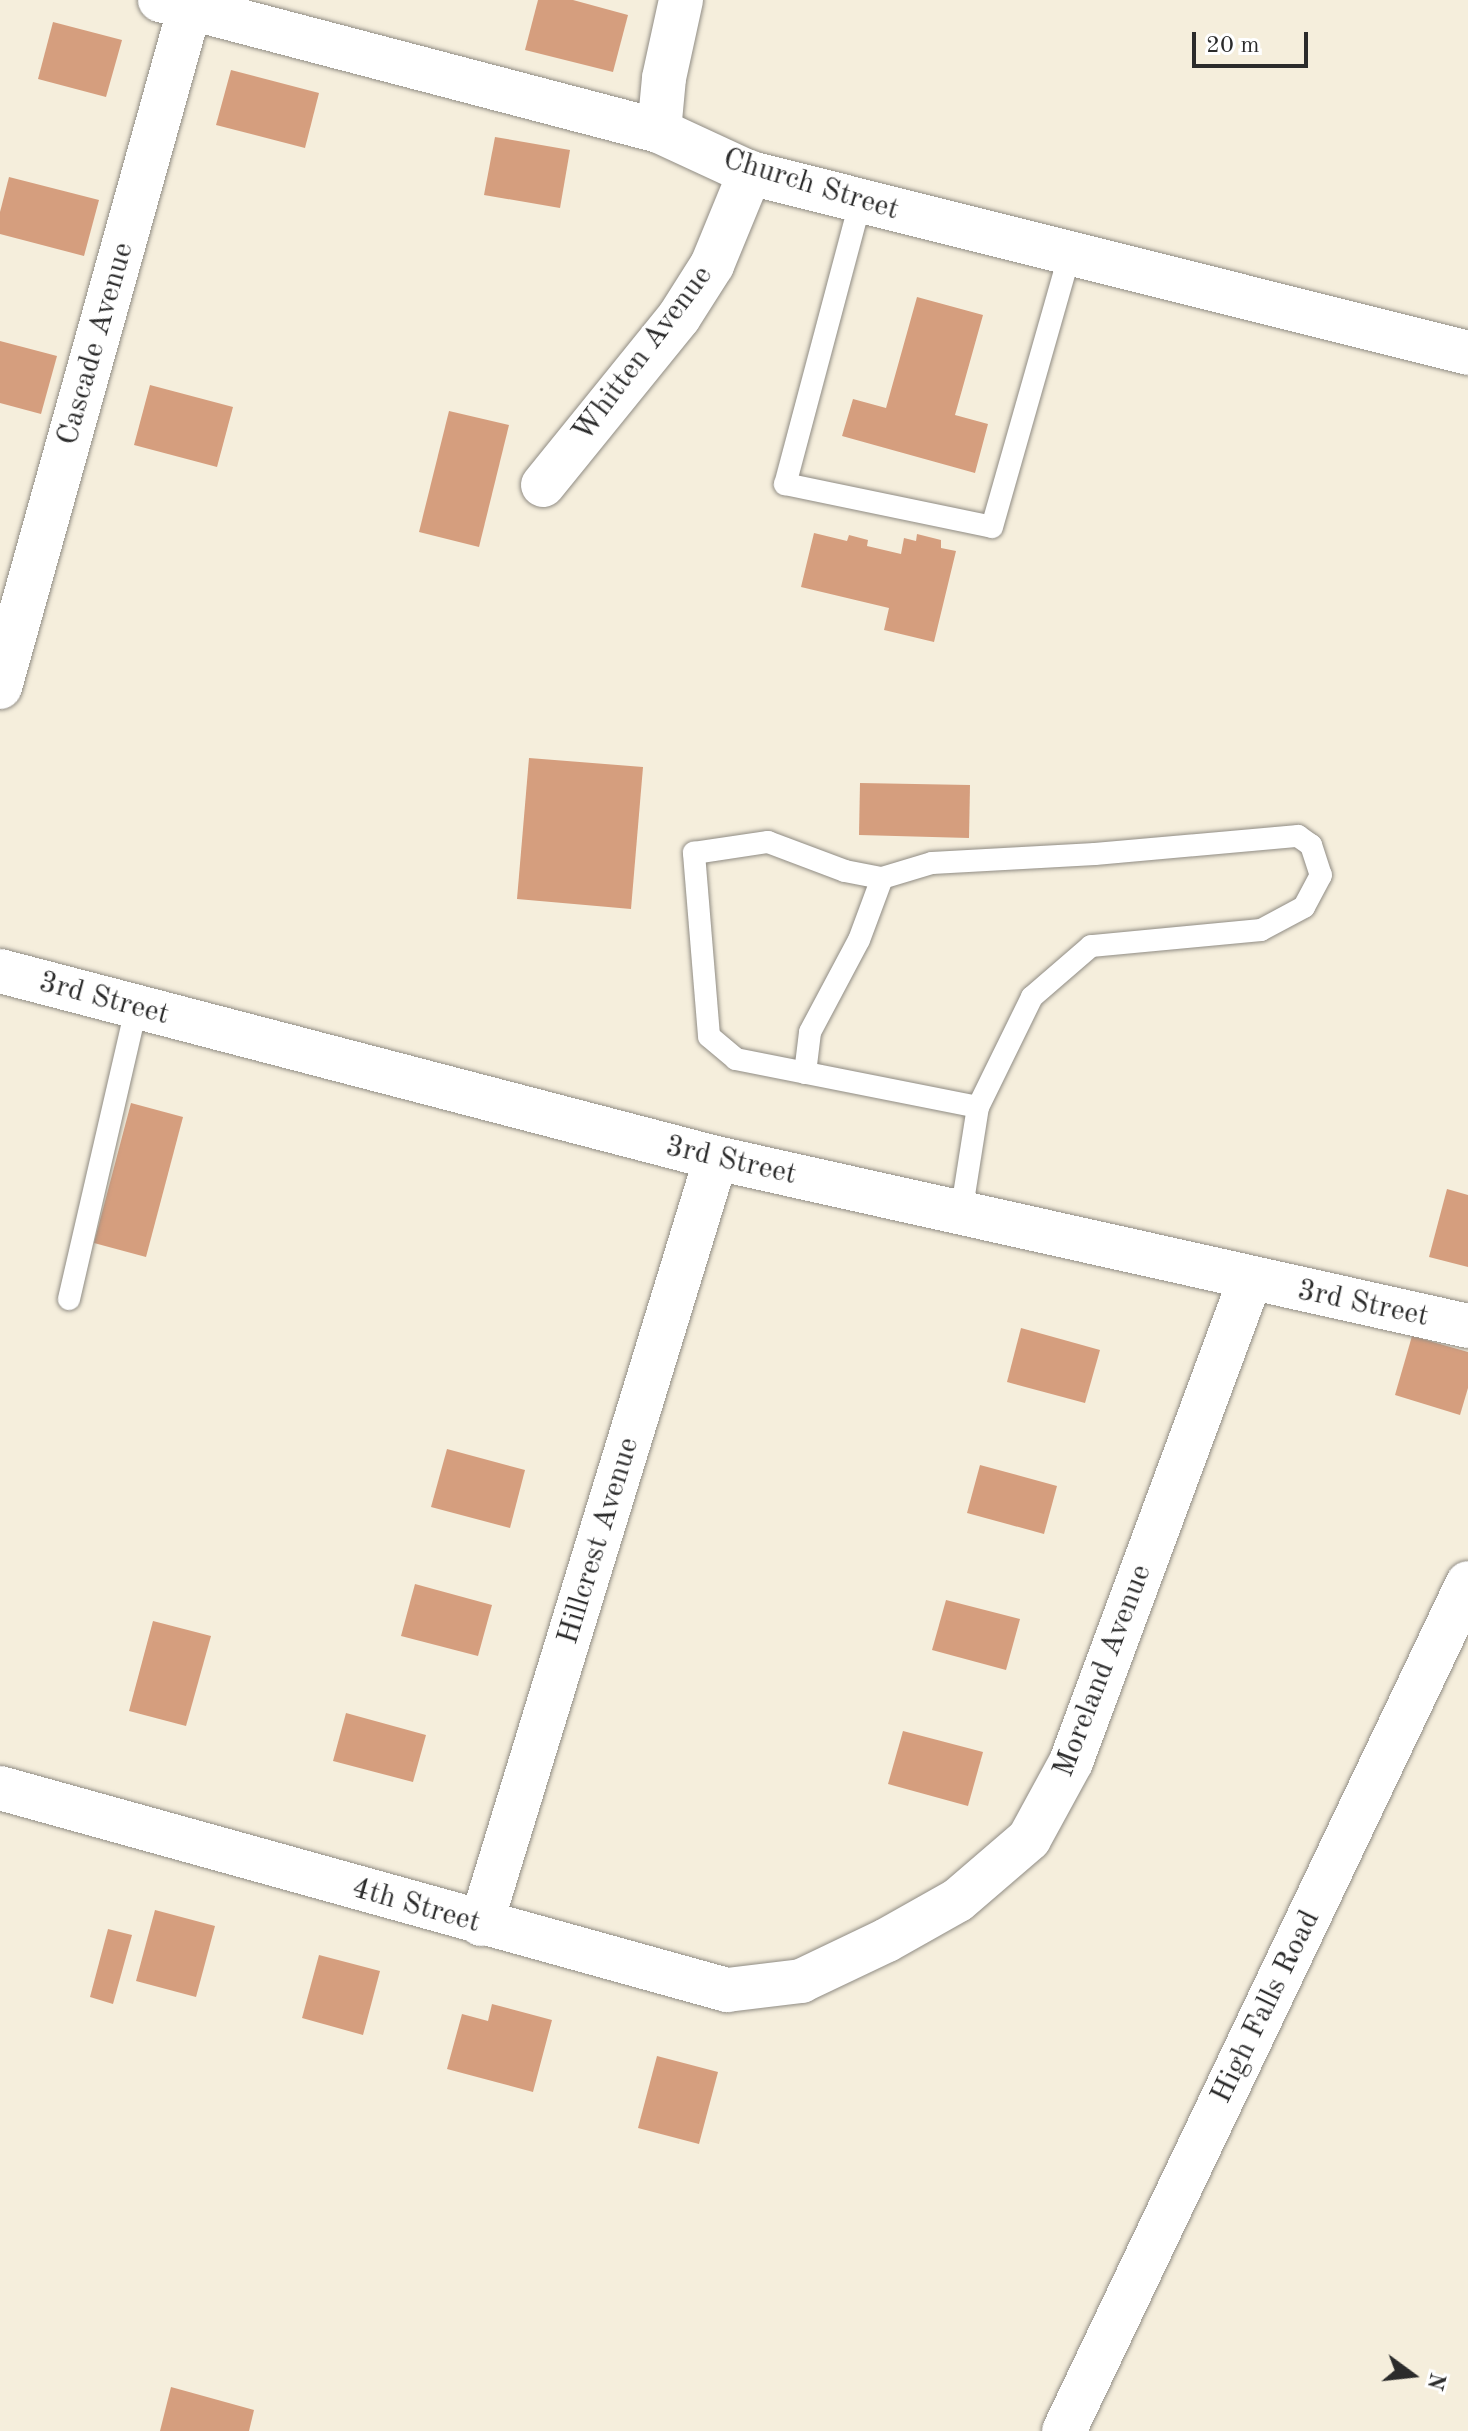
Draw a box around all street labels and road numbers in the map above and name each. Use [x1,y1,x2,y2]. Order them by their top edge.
street label: Church Street [719,141,903,229]
street label: Cascade Avenue [50,239,142,449]
street label: Whitten Avenue [565,259,721,449]
street label: 3rd Street [35,964,173,1034]
street label: 3rd Street [662,1128,800,1194]
street label: 3rd Street [1294,1273,1432,1335]
street label: Hillcrest Avenue [550,1433,648,1649]
street label: Moreland Avenue [1046,1560,1160,1782]
street label: 4th Street [348,1870,484,1942]
street label: High Falls Road [1204,1905,1328,2109]

